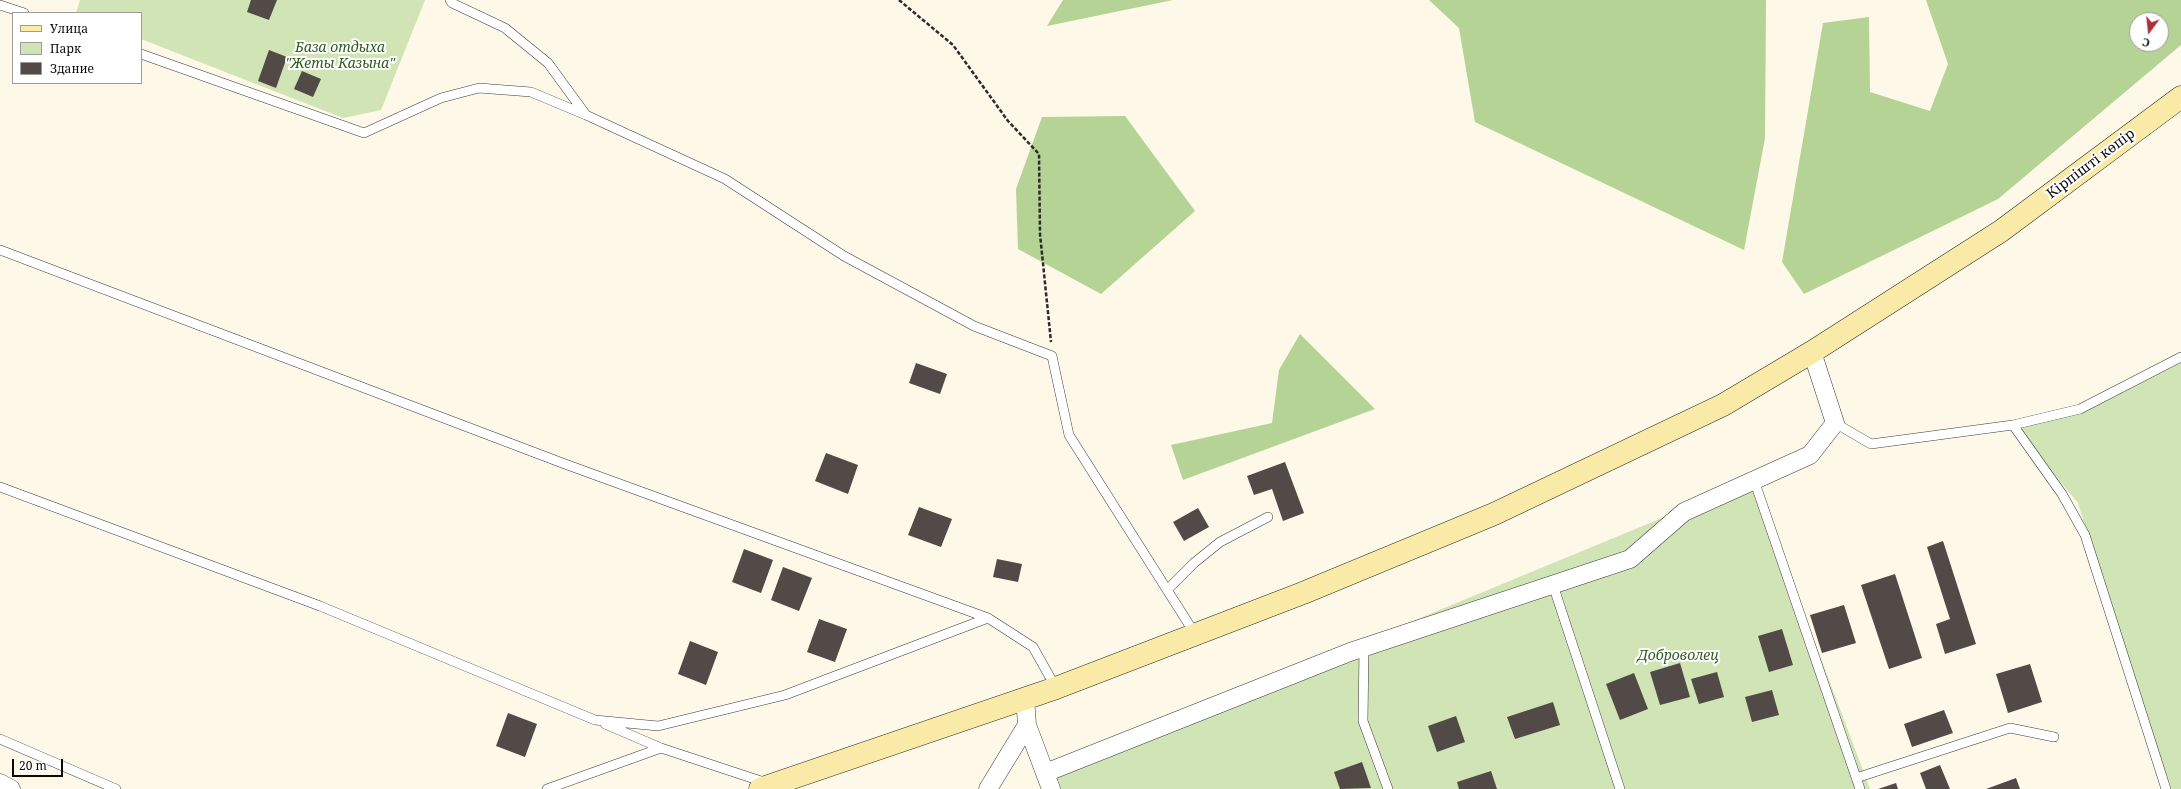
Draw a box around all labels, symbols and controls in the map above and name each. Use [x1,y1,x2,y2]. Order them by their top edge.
legend [12,12,142,84]
north arrow [2129,12,2169,52]
text: Улица [50,20,88,37]
text: С [2141,35,2151,51]
text: Парк [50,40,81,57]
park label: База отдыха "Жеты Казына" [285,40,395,72]
text: Здание [50,60,94,77]
street label: Кірпішті көпір [2044,125,2138,203]
park label: Доброволец [1637,648,1719,664]
scale bar [14,751,65,777]
text: 20 m [19,757,47,774]

